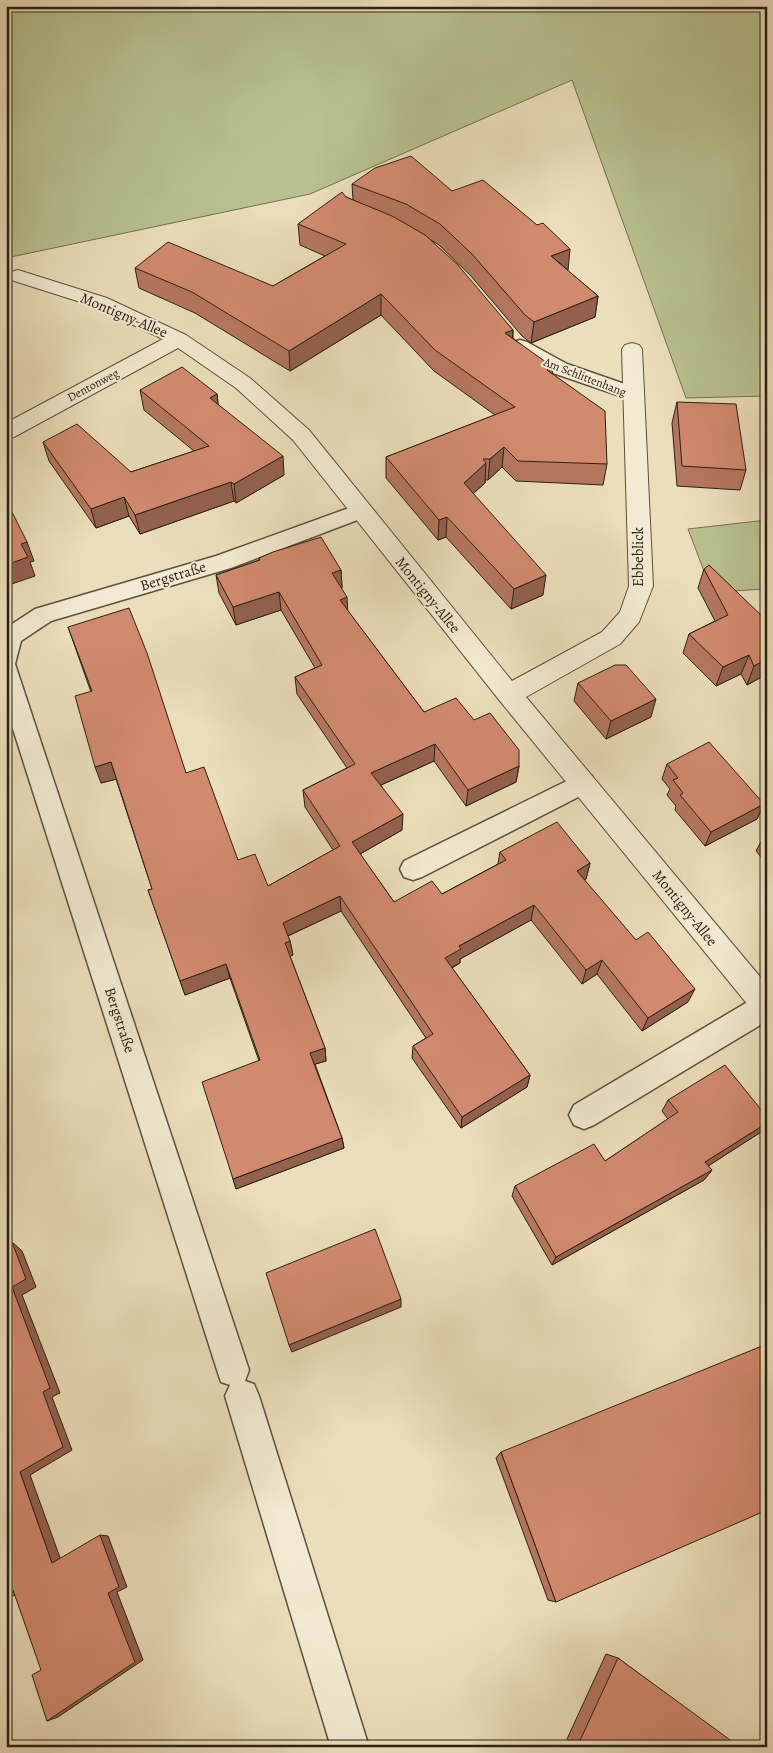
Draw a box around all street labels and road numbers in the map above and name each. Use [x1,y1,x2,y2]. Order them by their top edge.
street label: Montigny-Allee [77,288,171,343]
street label: Am Schlittenhang [540,353,629,400]
street label: Dentonweg [64,365,122,405]
street label: Ebbeblick [628,526,648,587]
street label: Montigny-Allee [391,553,465,638]
street label: Bergstraße [138,556,209,595]
street label: Montigny-Allee [648,866,722,951]
street label: Bergstraße [100,985,140,1056]

